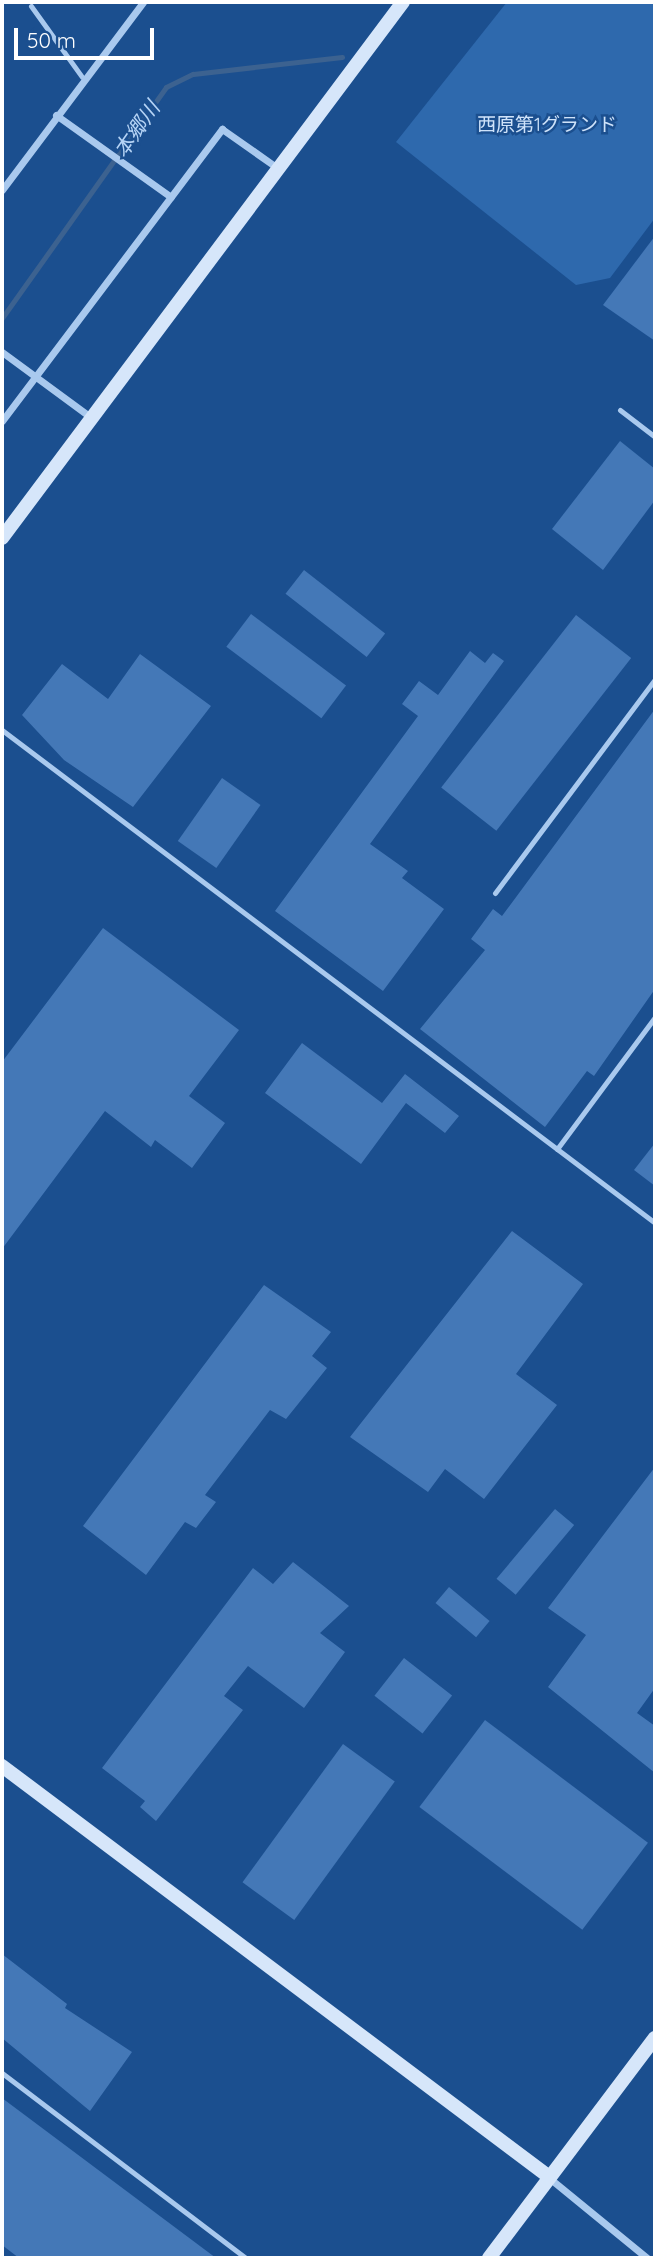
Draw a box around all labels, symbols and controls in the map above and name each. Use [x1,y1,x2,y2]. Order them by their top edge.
scale bar [18,14,158,58]
text: 50 m [27,27,76,53]
water label: 本郷川 [108,96,164,162]
park label: 西原第1グランド [477,114,617,136]

